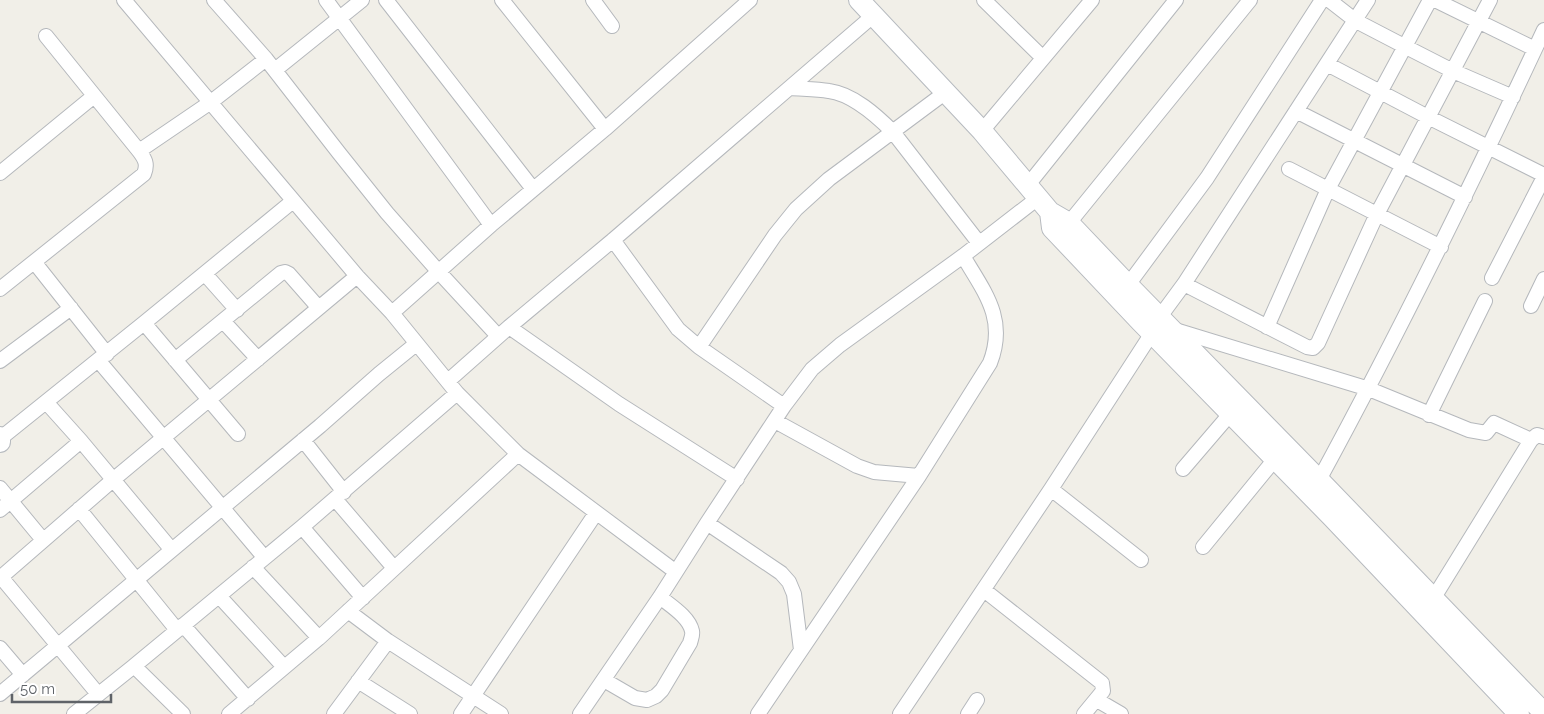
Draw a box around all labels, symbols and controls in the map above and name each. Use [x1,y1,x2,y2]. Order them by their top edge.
scale bar [12,672,111,704]
text: 50 m [20,680,55,698]

